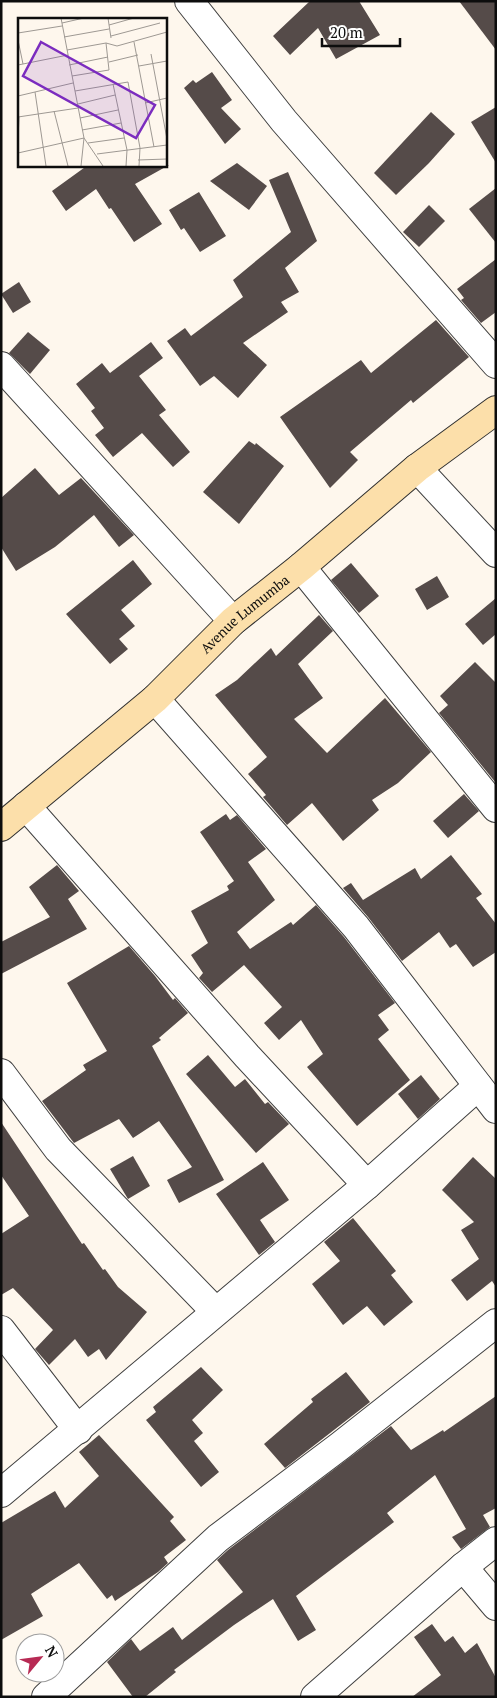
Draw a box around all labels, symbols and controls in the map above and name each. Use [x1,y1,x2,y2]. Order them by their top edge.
scale bar [322,15,400,47]
inset map [18,18,166,166]
text: 20 m [330,22,363,42]
street label: Avenue Lumumba [196,570,293,657]
north arrow [15,1633,65,1683]
text: N [41,1642,63,1661]

